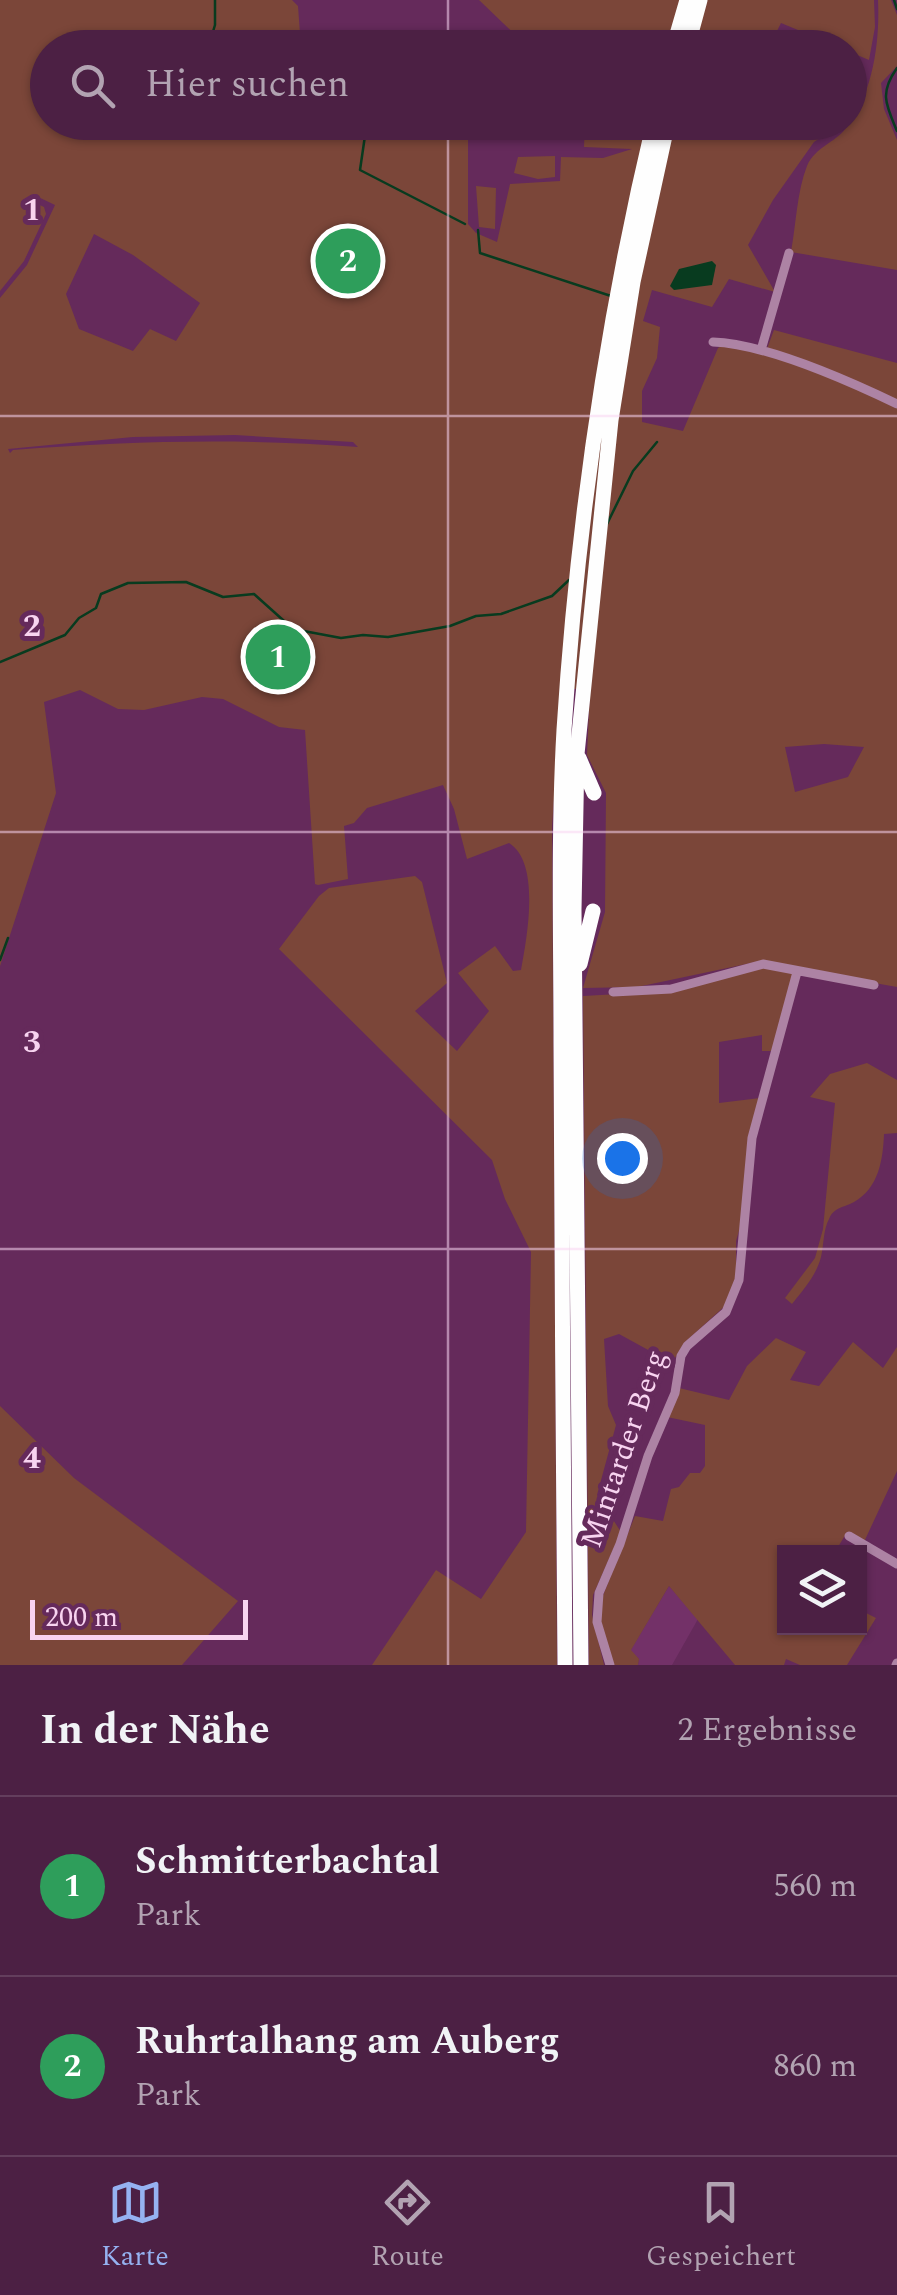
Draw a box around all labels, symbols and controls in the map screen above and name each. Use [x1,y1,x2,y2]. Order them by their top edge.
search box [30,30,867,140]
text: Hier suchen [145,56,349,114]
icon: search [65,58,120,113]
text: 1 [23,186,41,235]
pin: 2 [316,224,380,298]
text: 2 [23,602,41,651]
pin: 1 [246,620,310,694]
text: 3 [23,1018,41,1067]
your location [597,1133,648,1184]
street label: Mintarder Berg [569,1344,679,1554]
text: 4 [23,1434,41,1483]
map controls [777,1545,867,1635]
button: layers [777,1545,867,1635]
scale bar [30,1595,248,1640]
text: 200 m [45,1596,118,1639]
text: In der Nähe [40,1699,270,1762]
text: 2 Ergebnisse [678,1706,857,1755]
text: Schmitterbachtal [135,1833,440,1891]
text: 1 [64,1862,81,1911]
text: 560 m [773,1862,857,1911]
text: Park [135,1891,201,1940]
text: Ruhrtalhang am Auberg [135,2013,560,2071]
text: 2 [64,2042,81,2091]
text: 860 m [773,2042,857,2091]
text: Park [135,2071,201,2120]
tab: Karte [101,2175,169,2278]
tab: Route [371,2175,444,2278]
tab: Gespeichert [646,2175,796,2278]

